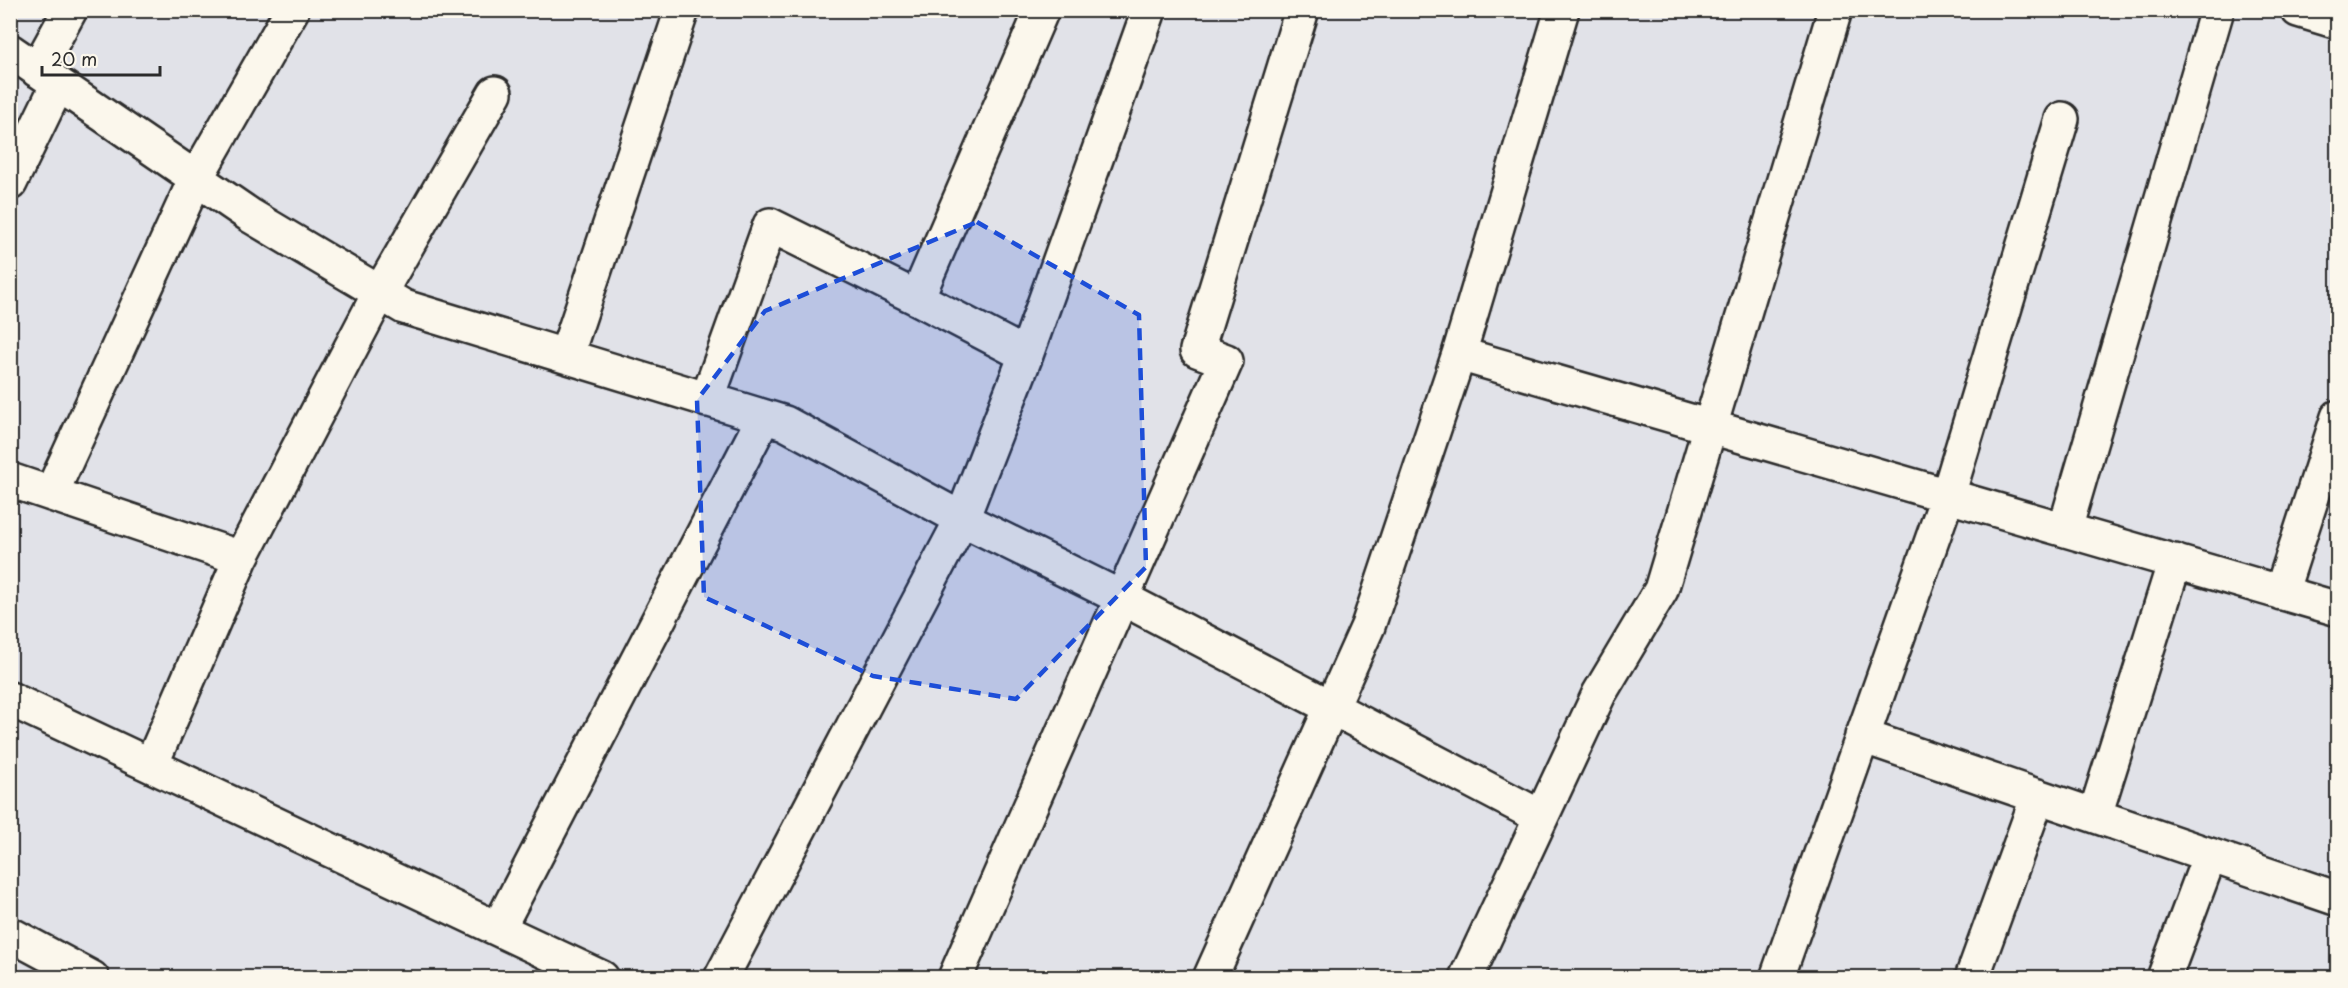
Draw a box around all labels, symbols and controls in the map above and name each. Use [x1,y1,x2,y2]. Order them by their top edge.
scale bar [42,39,160,77]
text: 20 m [51,45,97,72]

